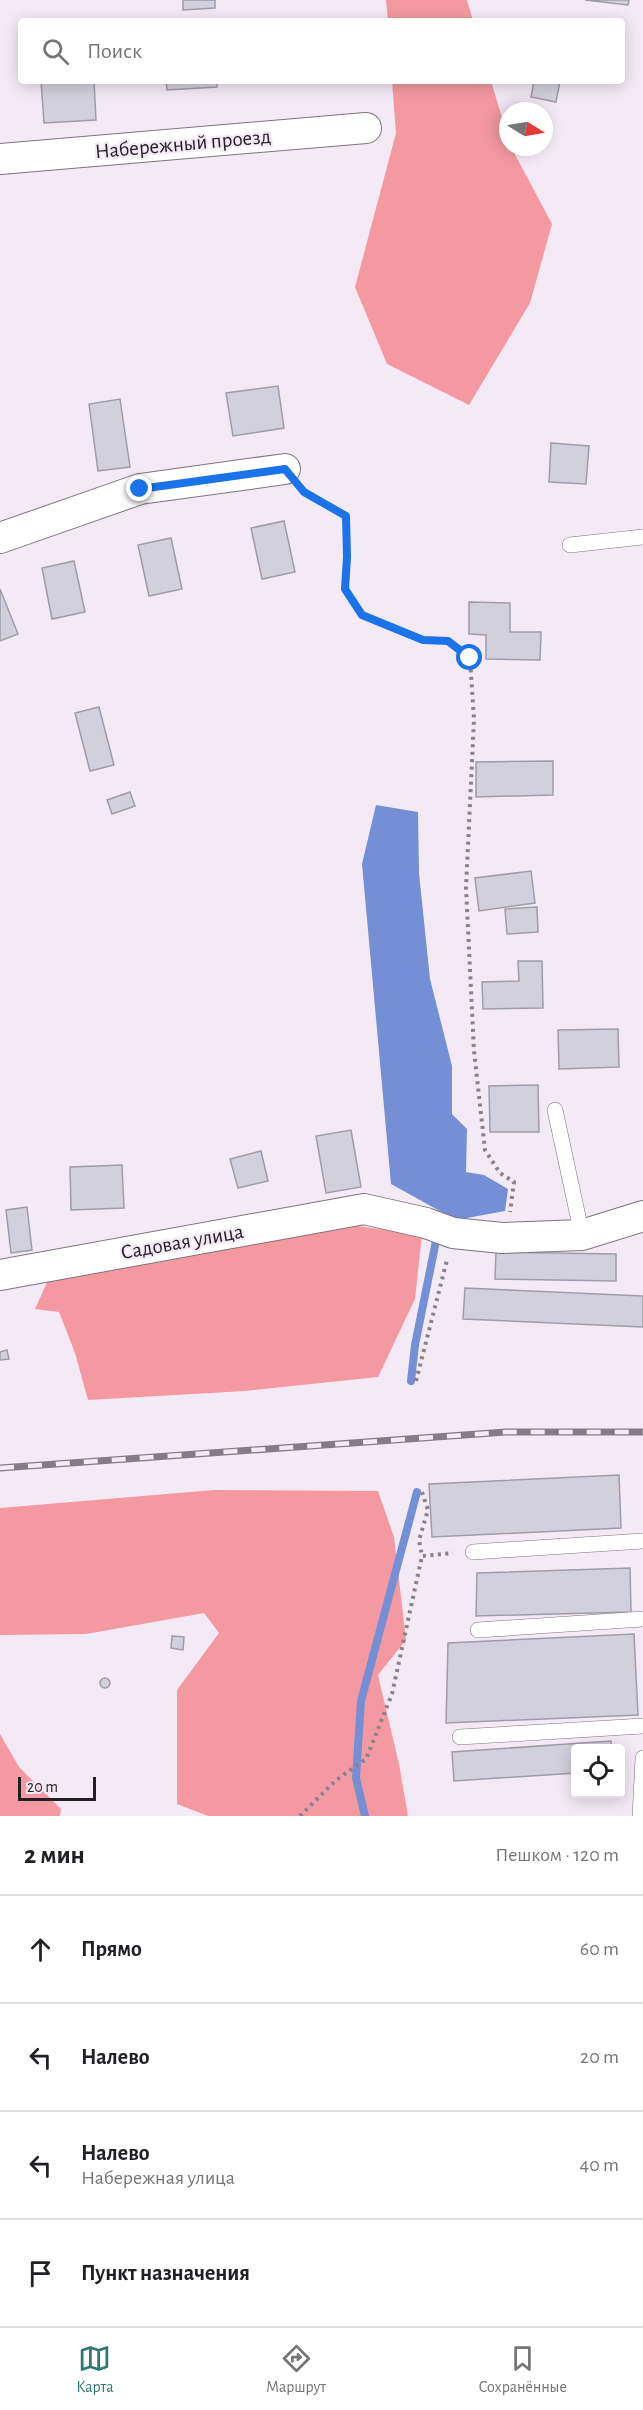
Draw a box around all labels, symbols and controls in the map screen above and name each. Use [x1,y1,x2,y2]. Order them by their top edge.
search box [18,18,625,84]
icon: search [39,35,72,68]
text: Поиск [87,40,142,62]
north arrow [499,102,553,156]
street label: Набережный проезд [94,126,272,162]
route end [126,475,152,501]
route start [456,644,482,670]
street label: Садовая улица [119,1221,245,1263]
map controls [571,1744,625,1798]
button: locate [571,1744,625,1798]
scale bar [18,1774,96,1802]
text: 20 m [27,1779,58,1795]
text: 2 мин [24,1842,85,1868]
text: Пешком · 120 m [495,1845,619,1865]
icon: ahead [24,1933,57,1966]
text: Прямо [81,1938,142,1960]
text: 60 m [580,1939,619,1959]
icon: left [24,2041,57,2074]
text: Налево [81,2046,150,2068]
text: 20 m [580,2047,619,2067]
text: Налево [81,2142,150,2164]
icon: left [24,2149,57,2182]
text: 40 m [580,2155,619,2175]
text: Набережная улица [81,2168,235,2188]
icon: arrive [24,2257,57,2290]
text: Пункт назначения [81,2262,250,2284]
tab: Карта [76,2342,114,2397]
tab: Маршрут [266,2342,326,2397]
tab: Сохранённые [478,2342,567,2397]

